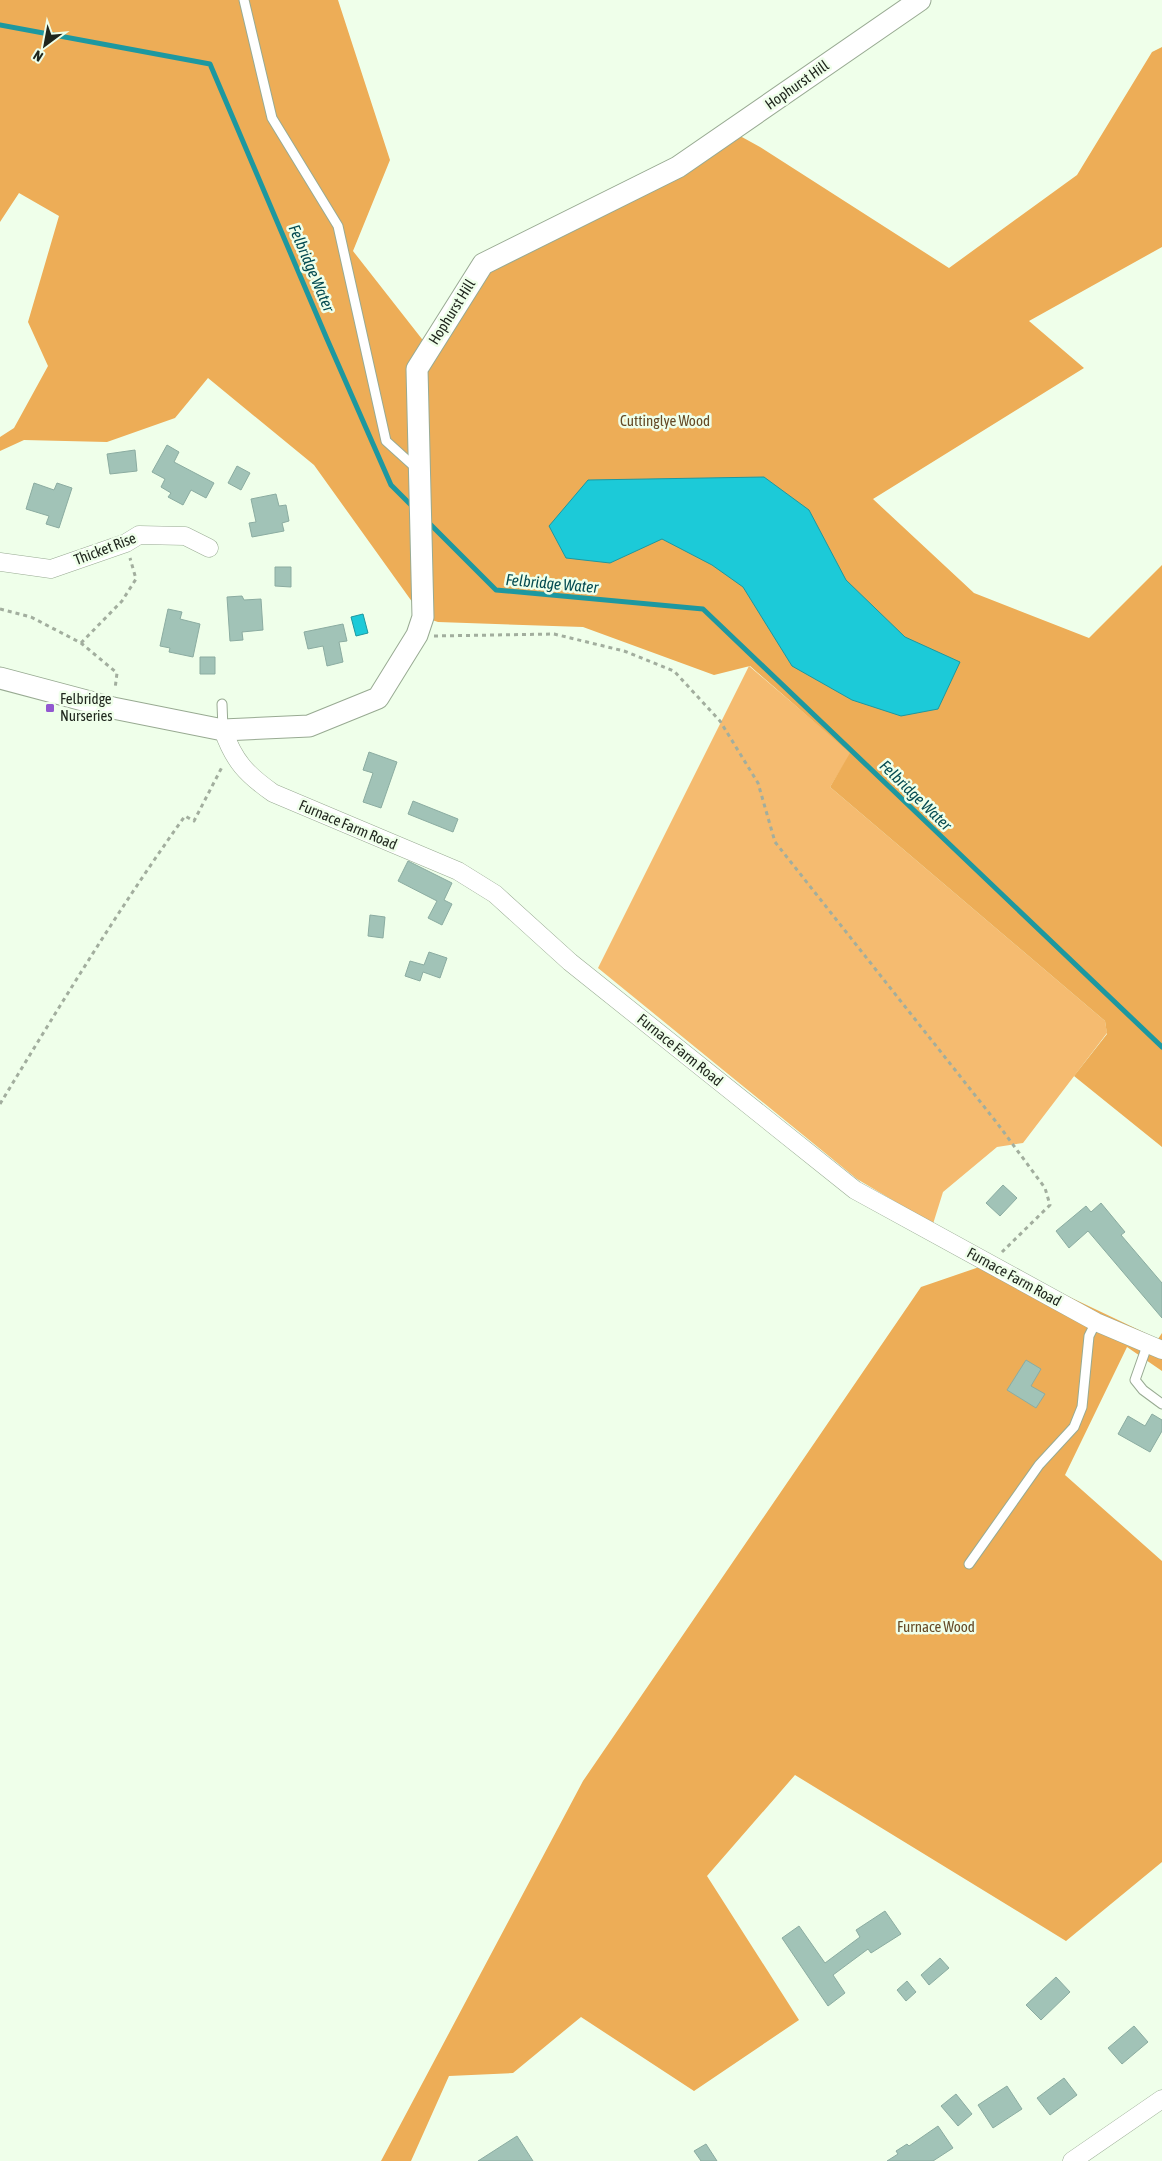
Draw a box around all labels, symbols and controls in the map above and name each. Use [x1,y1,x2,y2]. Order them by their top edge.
north arrow [20,20,70,70]
text: N [30,47,46,65]
street label: Hophurst Hill [762,57,832,113]
water label: Felbridge Water [285,222,339,316]
street label: Hophurst Hill [425,276,478,347]
park label: Cuttinglye Wood [620,412,710,429]
street label: Thicket Rise [71,529,138,568]
water label: Felbridge Water [505,570,600,597]
place label: Felbridge Nurseries [60,690,113,724]
marker: Felbridge Nurseries [44,702,56,714]
water label: Felbridge Water [876,756,957,835]
street label: Furnace Farm Road [297,796,400,853]
street label: Furnace Farm Road [634,1010,726,1089]
street label: Furnace Farm Road [964,1244,1064,1309]
park label: Furnace Wood [897,1618,975,1635]

